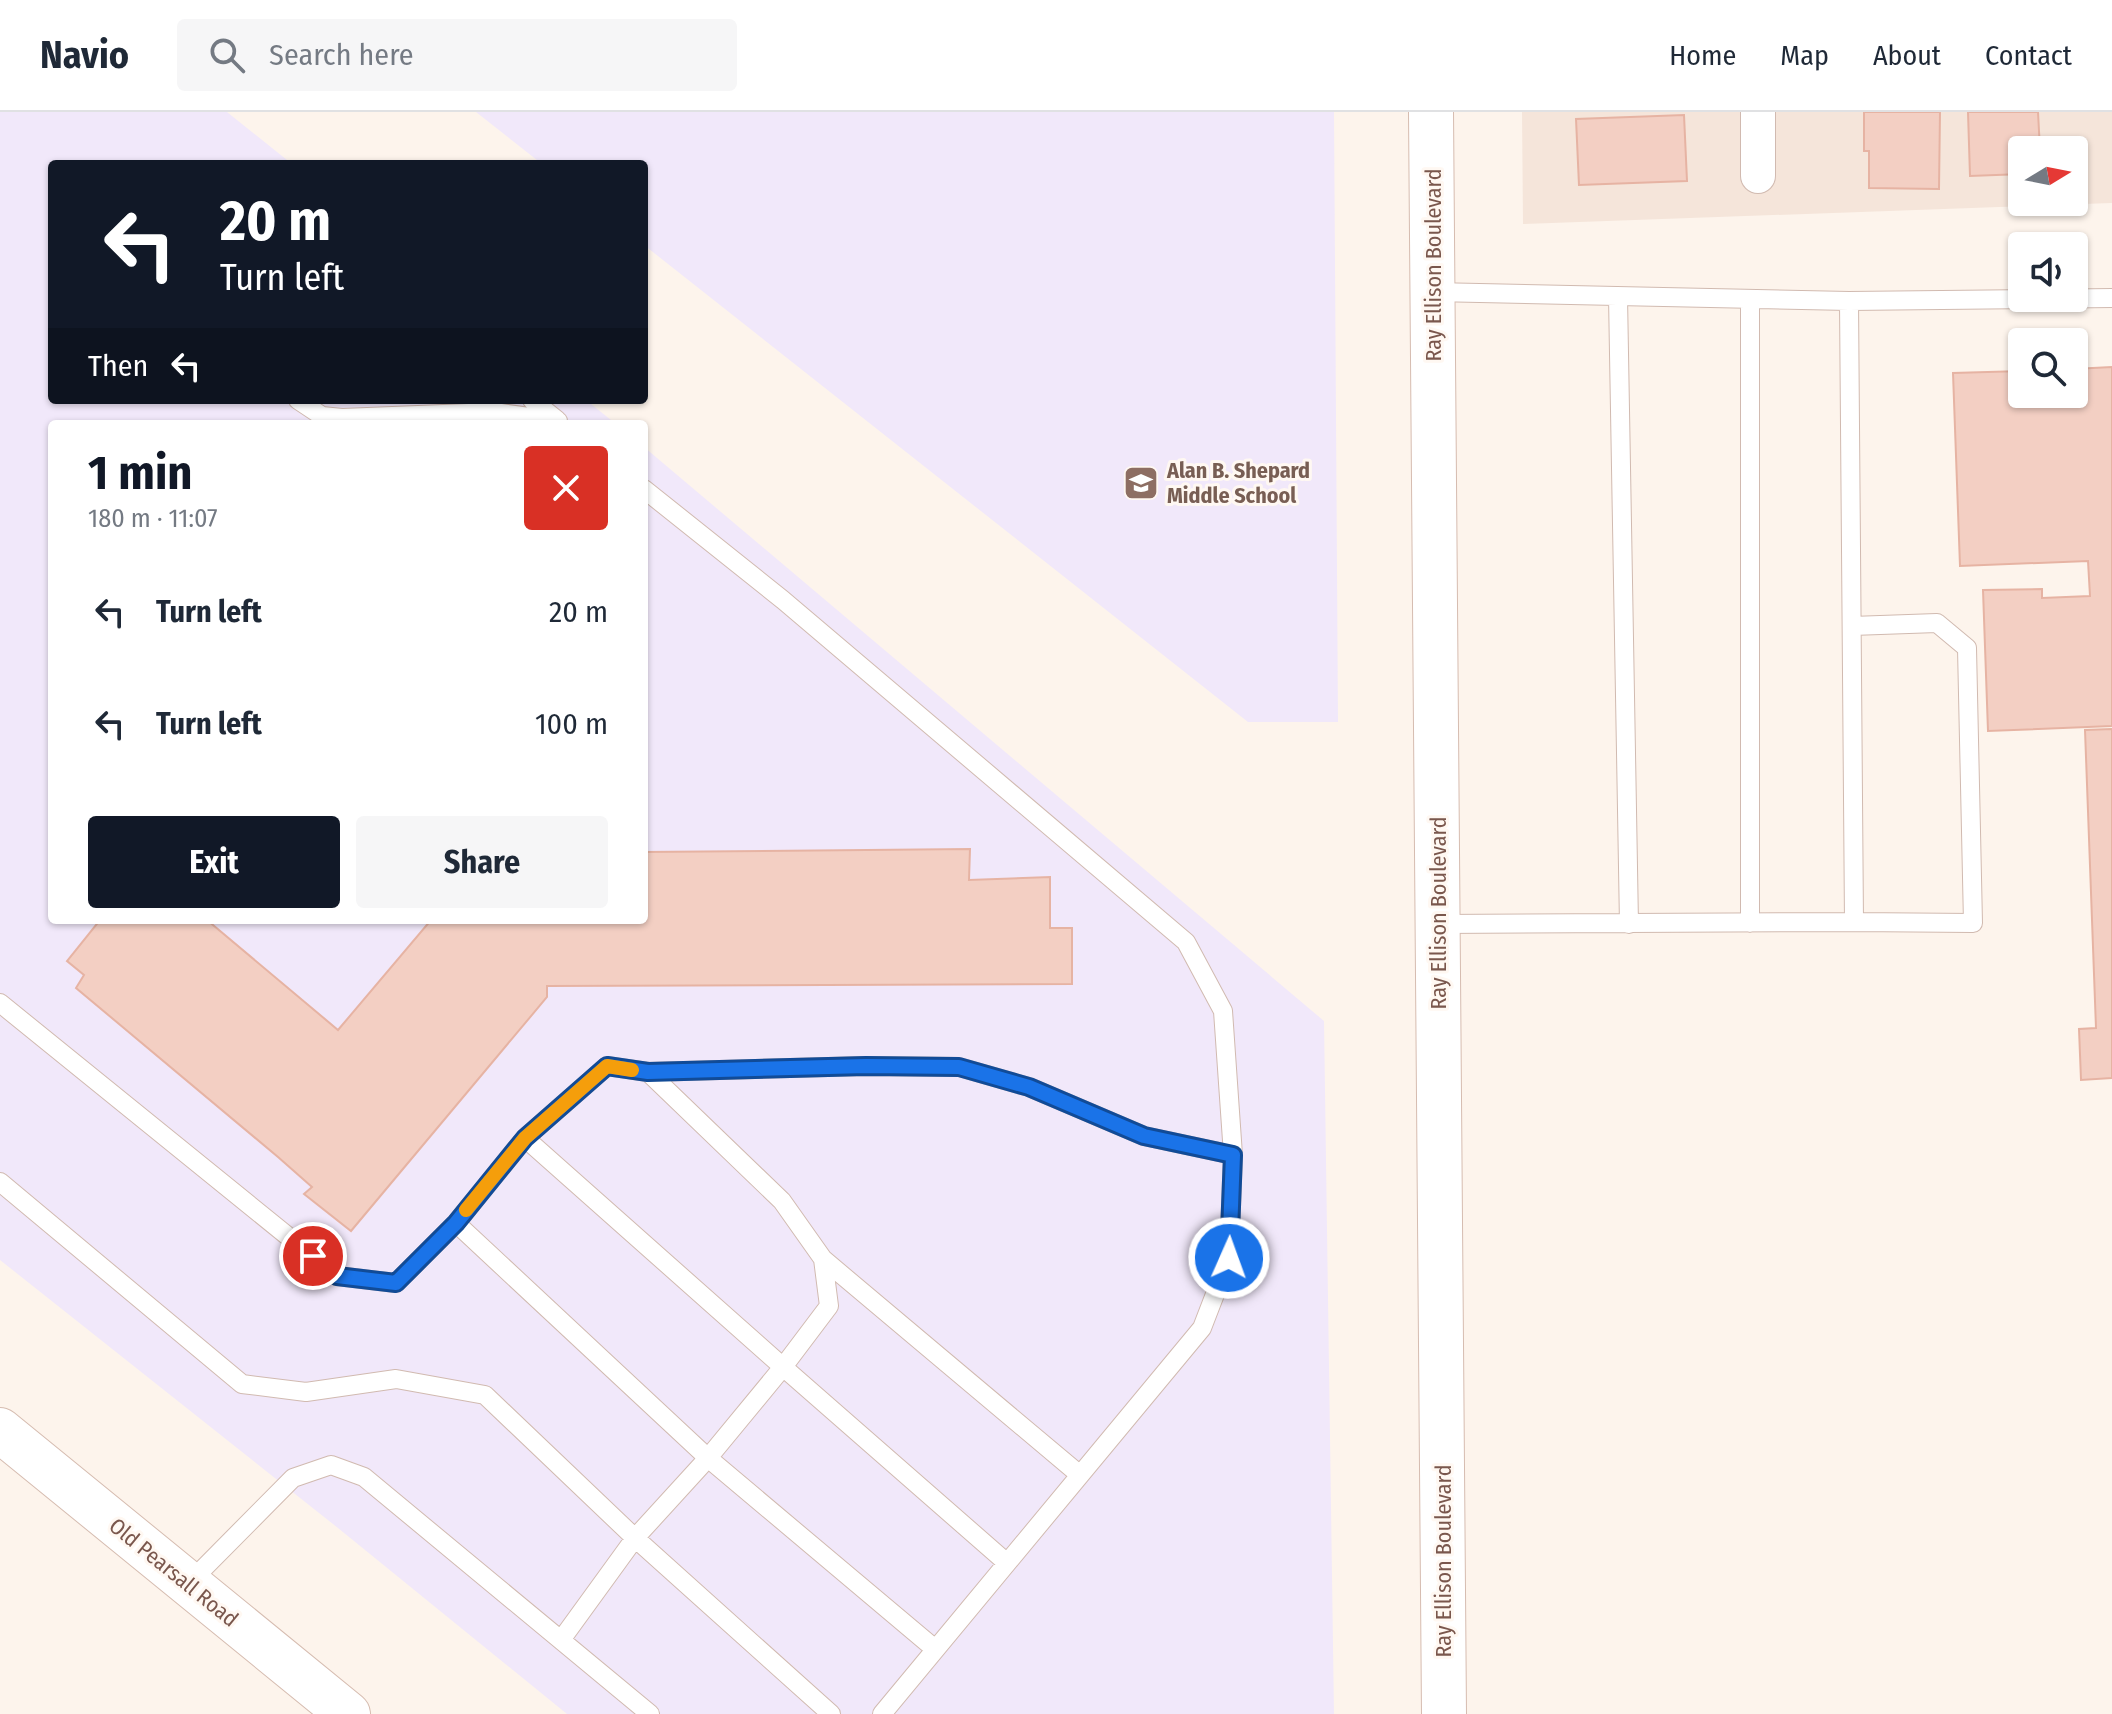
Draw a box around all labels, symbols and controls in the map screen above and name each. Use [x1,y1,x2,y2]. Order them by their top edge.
search box [177,19,737,91]
text: Navio [40,32,129,78]
icon: search [205,33,249,77]
text: Search here [269,37,414,73]
text: Home [1669,39,1736,72]
text: Map [1780,39,1829,72]
text: About [1873,39,1941,72]
text: Contact [1985,39,2072,72]
north arrow [2008,136,2088,216]
map controls [2008,136,2088,408]
street label: Ray Ellison Boulevard [1420,169,1447,361]
text: 20 m [220,188,331,255]
icon: left [88,192,192,296]
button: sound [2008,232,2088,312]
text: Turn left [220,256,344,300]
button: search [2008,328,2088,408]
icon: left [164,344,208,388]
text: Then [88,348,148,384]
text: 1 min [88,444,193,502]
button: close [524,446,608,530]
place label: Alan B. Shepard Middle School [1166,457,1310,509]
school or university icon: Alan B. Shepard Middle School [1122,464,1160,502]
text: 180 m · 11:07 [88,503,218,534]
icon: left [88,590,132,634]
text: Turn left [156,594,262,630]
text: 20 m [549,594,608,630]
icon: left [88,702,132,746]
text: Turn left [156,706,262,742]
text: 100 m [535,706,608,742]
button: Exit [88,816,340,908]
button: Share [356,816,608,908]
street label: Ray Ellison Boulevard [1425,817,1452,1009]
position arrow [1187,1216,1271,1300]
pin [279,1222,347,1290]
icon: arrive [291,1234,335,1278]
street label: Ray Ellison Boulevard [1430,1465,1457,1657]
street label: Old Pearsall Road [104,1512,244,1633]

